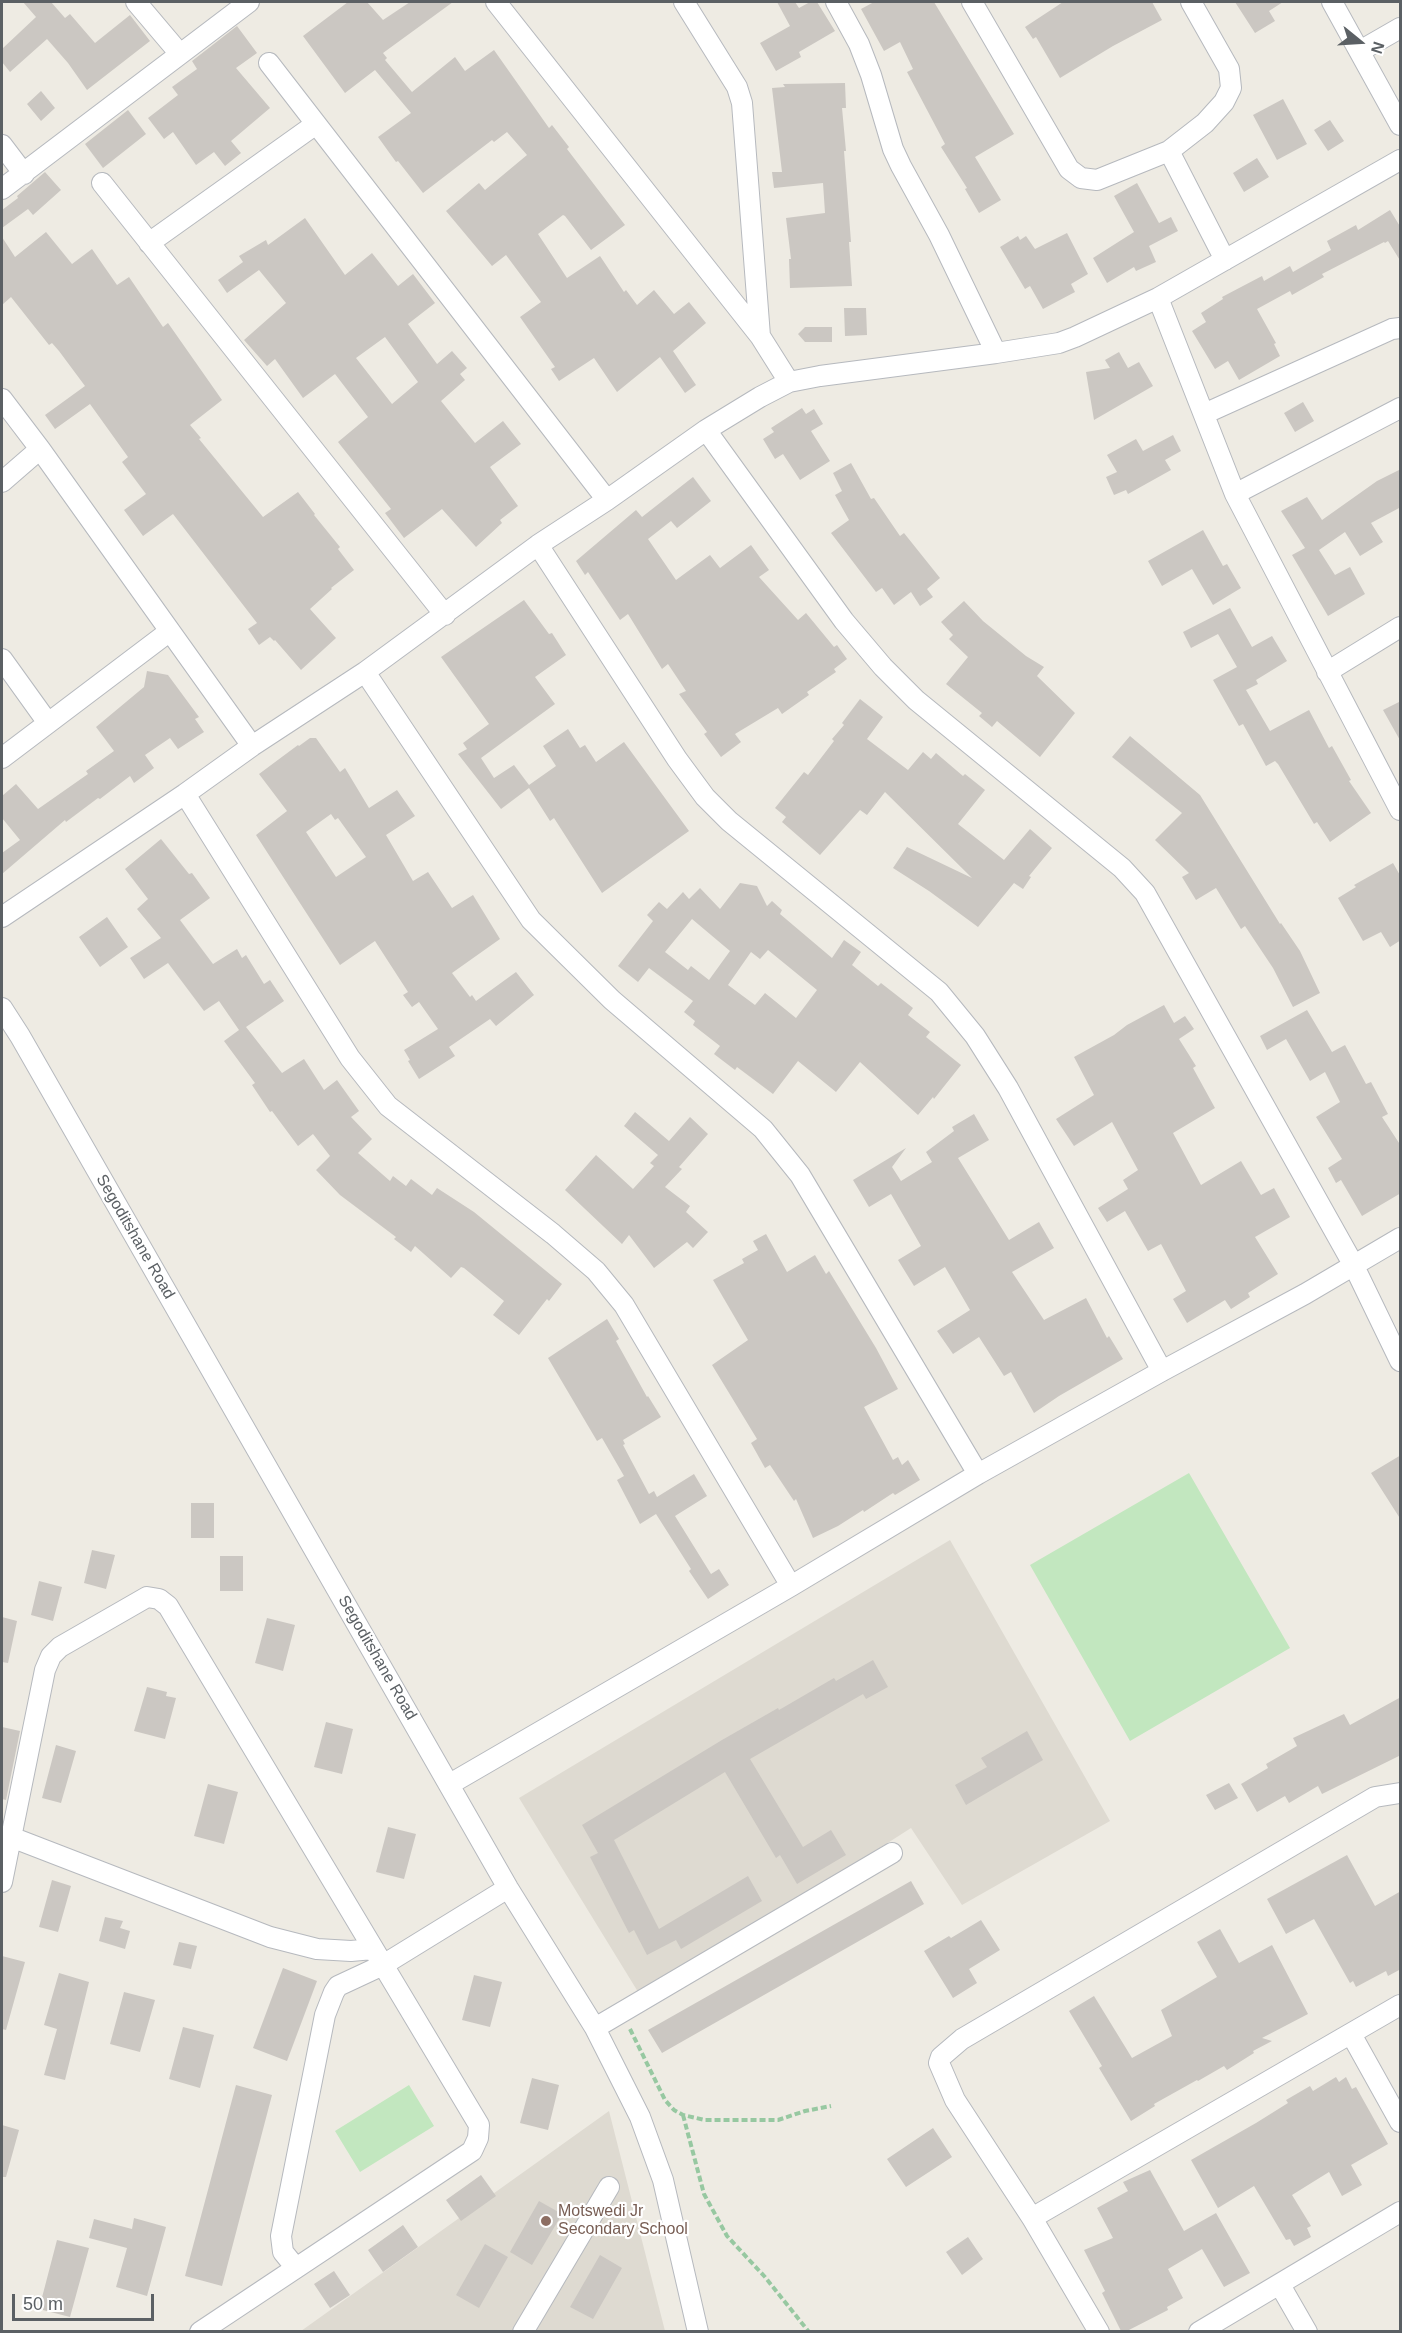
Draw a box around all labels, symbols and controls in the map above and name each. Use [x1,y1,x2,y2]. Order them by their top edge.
north arrow [1330,12,1390,72]
text: N [1368,40,1387,56]
street label: Segoditshane Road [92,1171,178,1303]
street label: Segoditshane Road [334,1592,420,1724]
place label: Motswedi Jr Secondary School [558,2202,688,2240]
marker: Motswedi Jr Secondary School [539,2214,553,2228]
scale bar [15,2282,158,2320]
text: 50 m [23,2294,63,2314]

